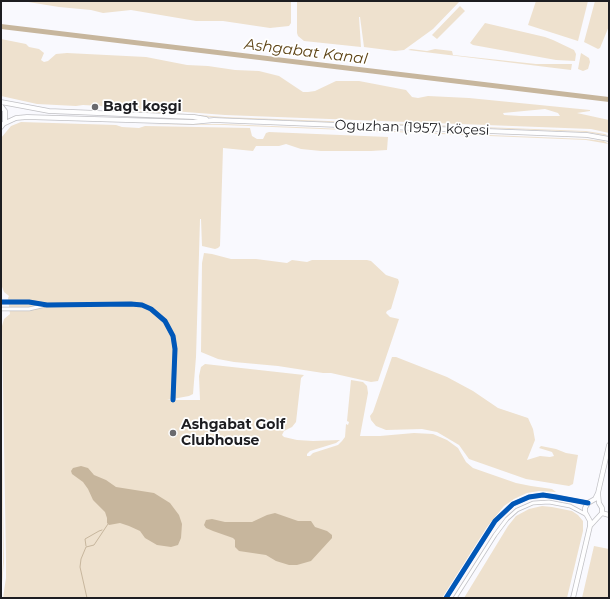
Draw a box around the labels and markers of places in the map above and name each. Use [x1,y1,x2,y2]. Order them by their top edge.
place label: Bagt koşgi [103,99,182,115]
marker: Bagt koşgi [90,102,100,112]
place label: Ashgabat Golf Clubhouse [181,417,285,450]
marker: Ashgabat Golf Clubhouse [168,428,178,438]

